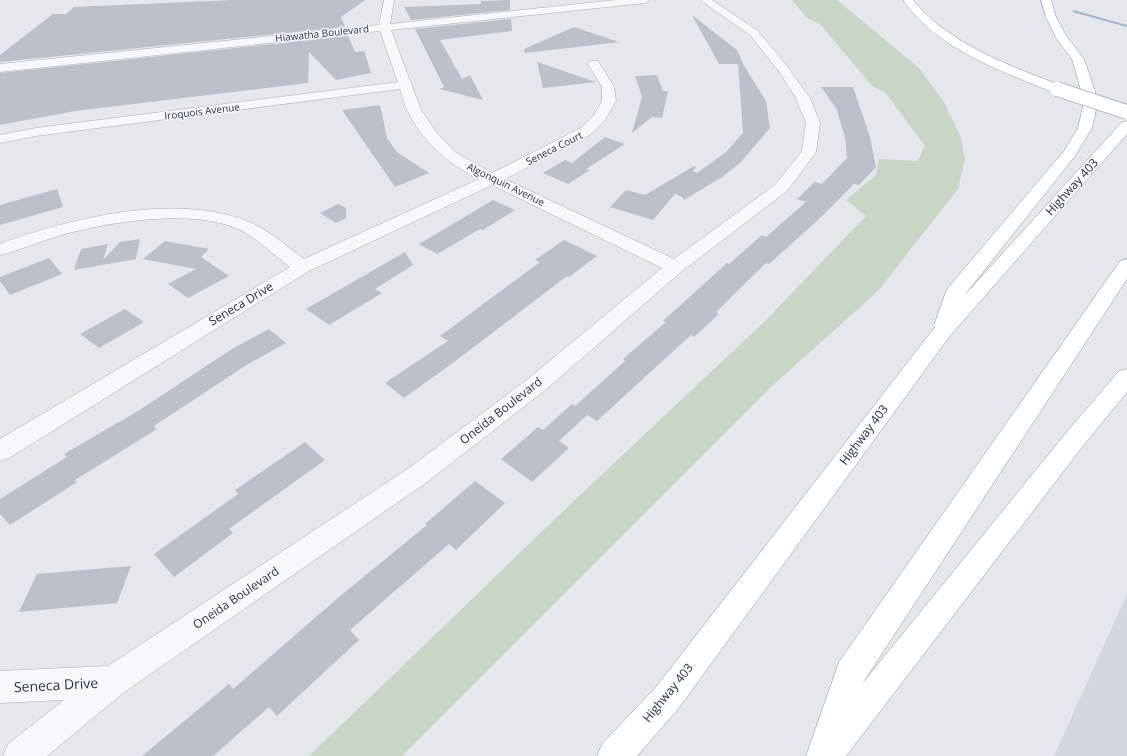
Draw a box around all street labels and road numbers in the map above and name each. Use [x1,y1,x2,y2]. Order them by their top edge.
street label: Hiawatha Boulevard [274,21,370,45]
street label: Iroquois Avenue [163,99,241,123]
street label: Seneca Court [523,128,585,168]
street label: Highway 403 [1041,154,1102,219]
street label: Algonquin Avenue [465,159,547,209]
street label: Seneca Drive [205,278,276,329]
street label: Oneida Boulevard [456,373,546,448]
street label: Highway 403 [835,401,892,468]
street label: Oneida Boulevard [189,562,282,633]
street label: Highway 403 [639,659,697,726]
street label: Seneca Drive [13,673,99,696]

